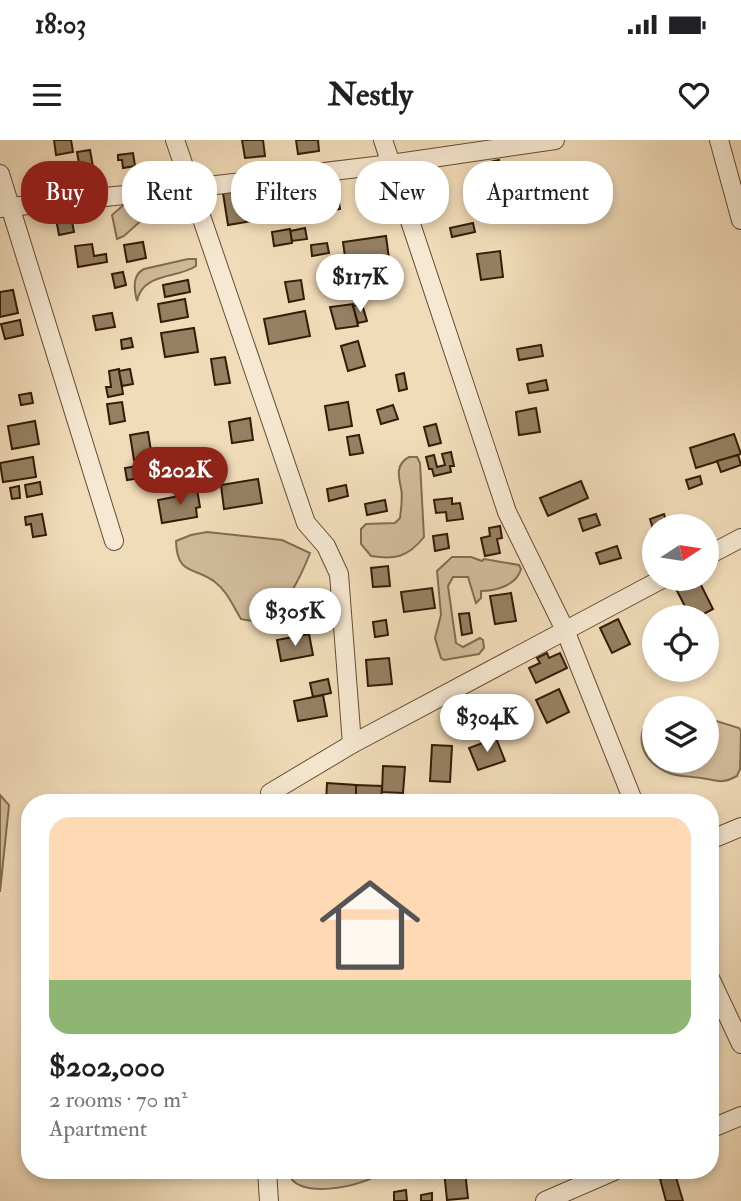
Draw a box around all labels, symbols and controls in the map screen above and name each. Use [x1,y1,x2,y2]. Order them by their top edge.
text: 18:03 [35,9,86,41]
text: Nestly [328,75,413,115]
icon: menu [28,76,66,114]
icon: heart [675,76,713,114]
chip: Buy [21,161,108,224]
chip: Rent [122,161,217,224]
chip: Filters [231,161,341,224]
chip: New [355,161,449,224]
chip: Apartment [463,161,613,224]
pin: $117K [311,254,409,314]
text: $117K [332,262,388,291]
pin: $202K [131,448,229,507]
text: $202K [148,455,212,484]
north arrow [642,514,719,592]
map controls [642,514,719,773]
pin: $305K [246,588,344,648]
text: $305K [265,596,325,625]
button: locate [642,605,719,682]
pin: $304K [438,694,536,754]
button: layers [642,696,719,773]
text: $304K [456,702,518,731]
icon: home [307,862,433,988]
text: $202,000 [49,1048,165,1085]
text: 2 rooms · 70 m² [49,1085,188,1114]
text: Apartment [49,1114,147,1143]

